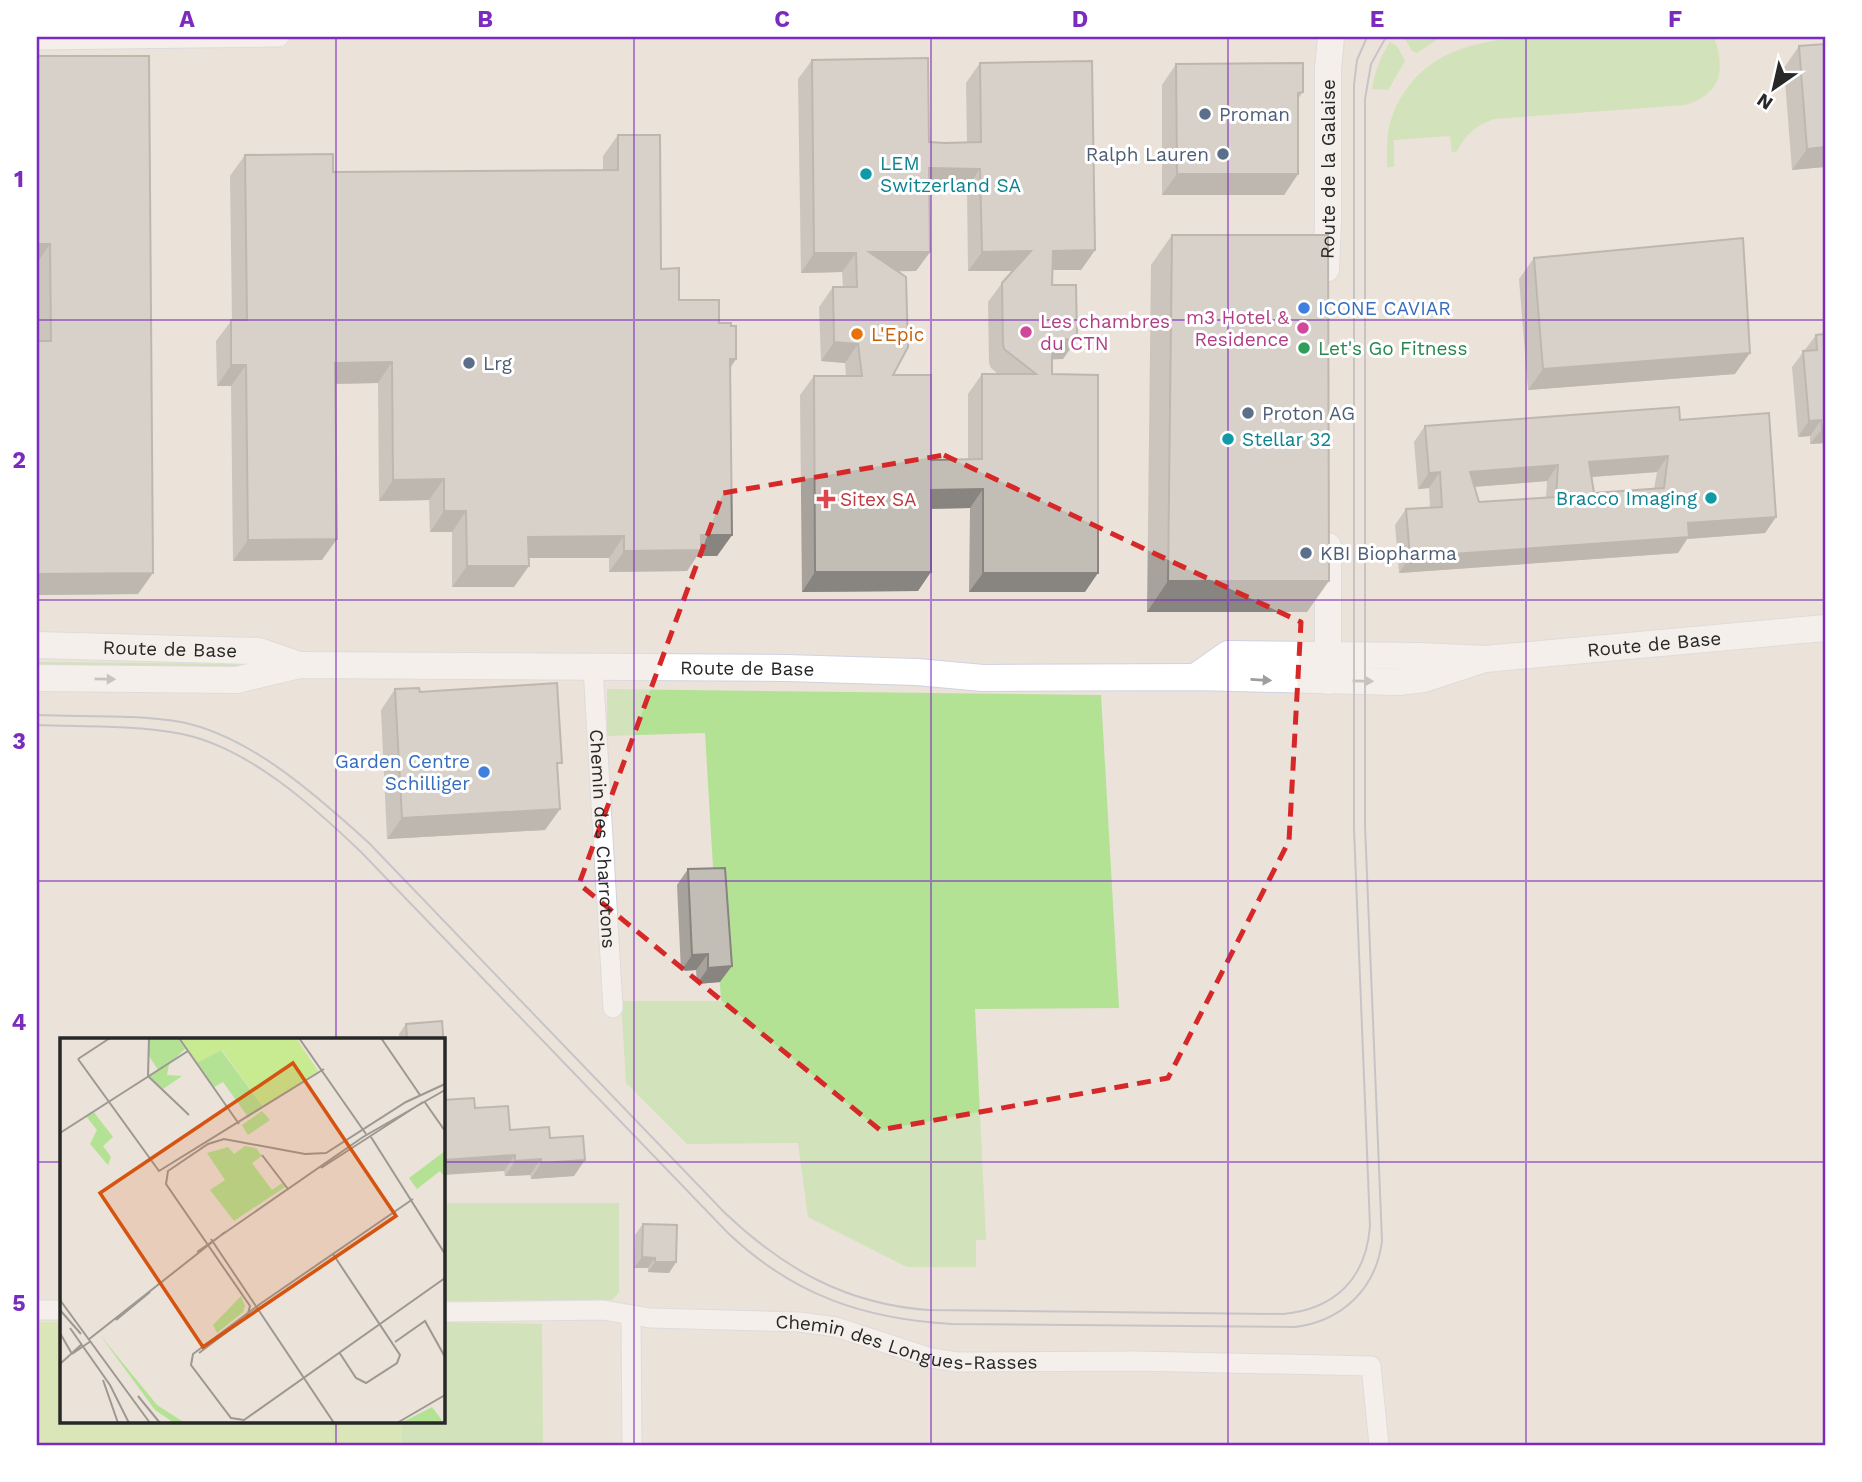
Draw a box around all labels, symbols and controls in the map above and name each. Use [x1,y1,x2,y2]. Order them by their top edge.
text: A [179,6,195,33]
text: B [477,6,493,33]
text: C [774,6,790,33]
text: D [1072,6,1088,33]
text: E [1370,6,1384,33]
text: F [1668,6,1682,33]
north arrow [1740,52,1810,122]
street label: Route de la Galaise [1315,79,1340,260]
text: N [1753,88,1777,115]
place label: Proman [1219,103,1290,126]
marker: Proman [1197,106,1213,122]
place label: Ralph Lauren [1086,143,1209,166]
marker: Ralph Lauren [1215,146,1231,162]
place label: LEM Switzerland SA [880,152,1022,197]
text: 1 [14,166,24,193]
marker: LEM Switzerland SA [858,166,874,182]
place label: ICONE CAVIAR [1318,297,1451,320]
marker: ICONE CAVIAR [1296,300,1312,316]
place label: m3 Hotel & Residence [1186,306,1289,351]
place label: Les chambres du CTN [1040,310,1170,355]
marker: m3 Hotel & Residence [1295,320,1311,336]
place label: L'Epic [871,323,924,346]
marker: Les chambres du CTN [1018,324,1034,340]
marker: L'Epic [849,326,865,342]
place label: Let's Go Fitness [1318,337,1467,360]
marker: Let's Go Fitness [1296,340,1312,356]
place label: Lrg [483,352,513,375]
marker: Lrg [461,355,477,371]
place label: Proton AG [1262,402,1355,425]
marker: Proton AG [1240,405,1256,421]
place label: Stellar 32 [1242,428,1331,451]
marker: Stellar 32 [1220,431,1236,447]
text: 2 [12,447,26,474]
place label: Bracco Imaging [1556,487,1698,510]
place label: Sitex SA [840,488,917,511]
marker: Bracco Imaging [1703,490,1719,506]
marker: Sitex SA [818,491,834,507]
place label: KBI Biopharma [1320,542,1457,565]
marker: KBI Biopharma [1298,545,1314,561]
street label: Route de Base [1586,627,1722,662]
street label: Route de Base [102,636,237,662]
street label: Route de Base [680,656,815,681]
one-way arrow [94,673,116,685]
one-way arrow [1250,675,1272,686]
one-way arrow [1352,676,1374,687]
text: 3 [12,728,26,755]
street label: Chemin des Charrotons [585,728,620,949]
place label: Garden Centre Schilliger [335,750,470,795]
marker: Garden Centre Schilliger [476,764,492,780]
text: 4 [12,1009,27,1036]
inset map [60,1038,444,1422]
text: 5 [12,1290,26,1317]
street label: Chemin des Longues-Rasses [775,1310,1038,1374]

